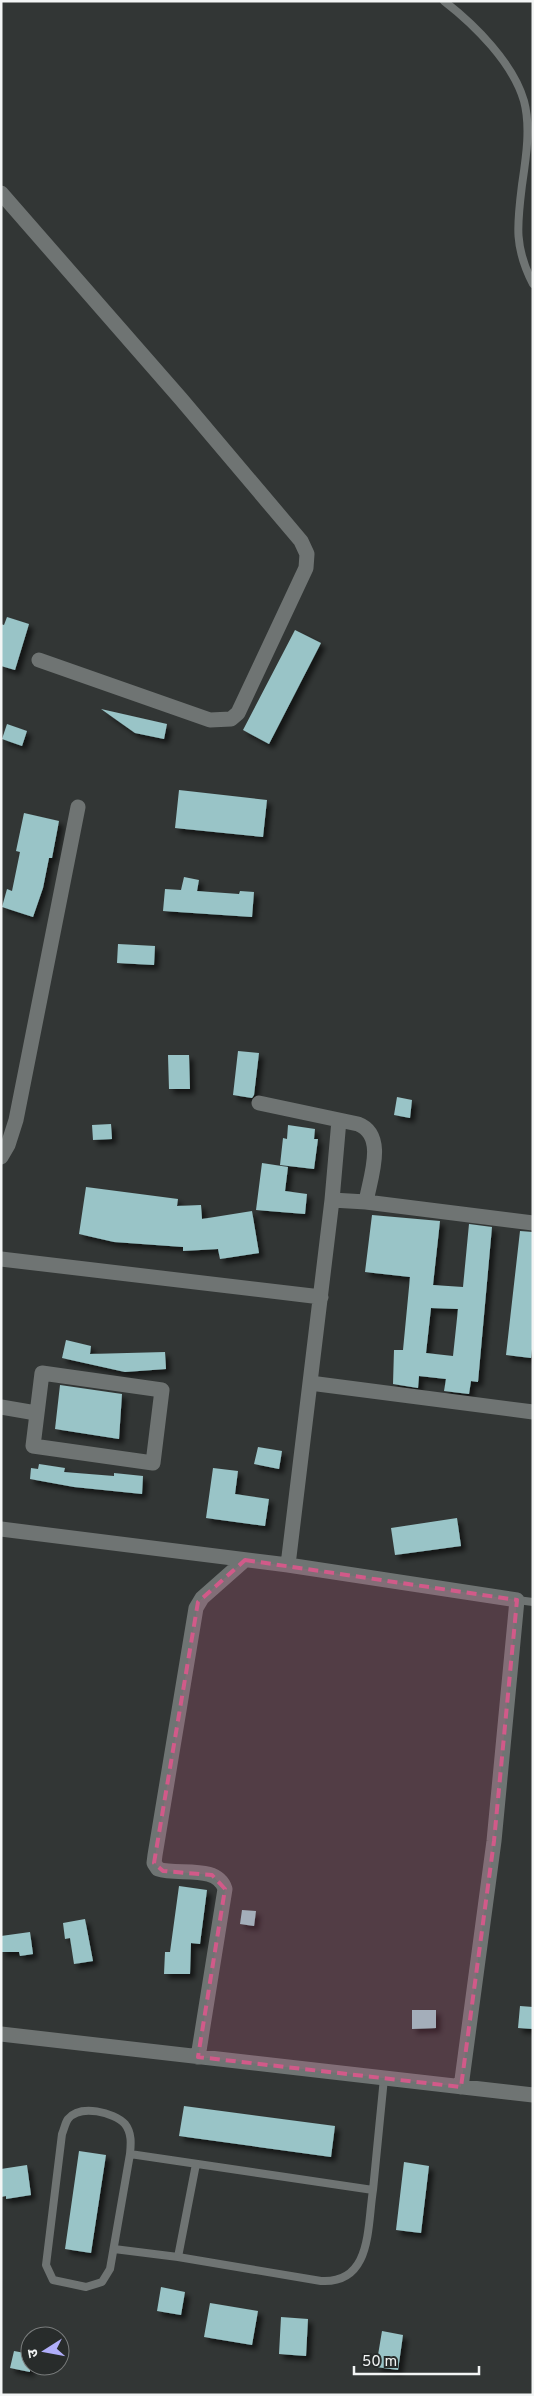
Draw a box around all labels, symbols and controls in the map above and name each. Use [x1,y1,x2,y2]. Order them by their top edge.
north arrow [20,2326,70,2376]
scale bar [354,2344,479,2376]
text: उ [24,2347,43,2359]
text: 50 m [362,2353,397,2372]

